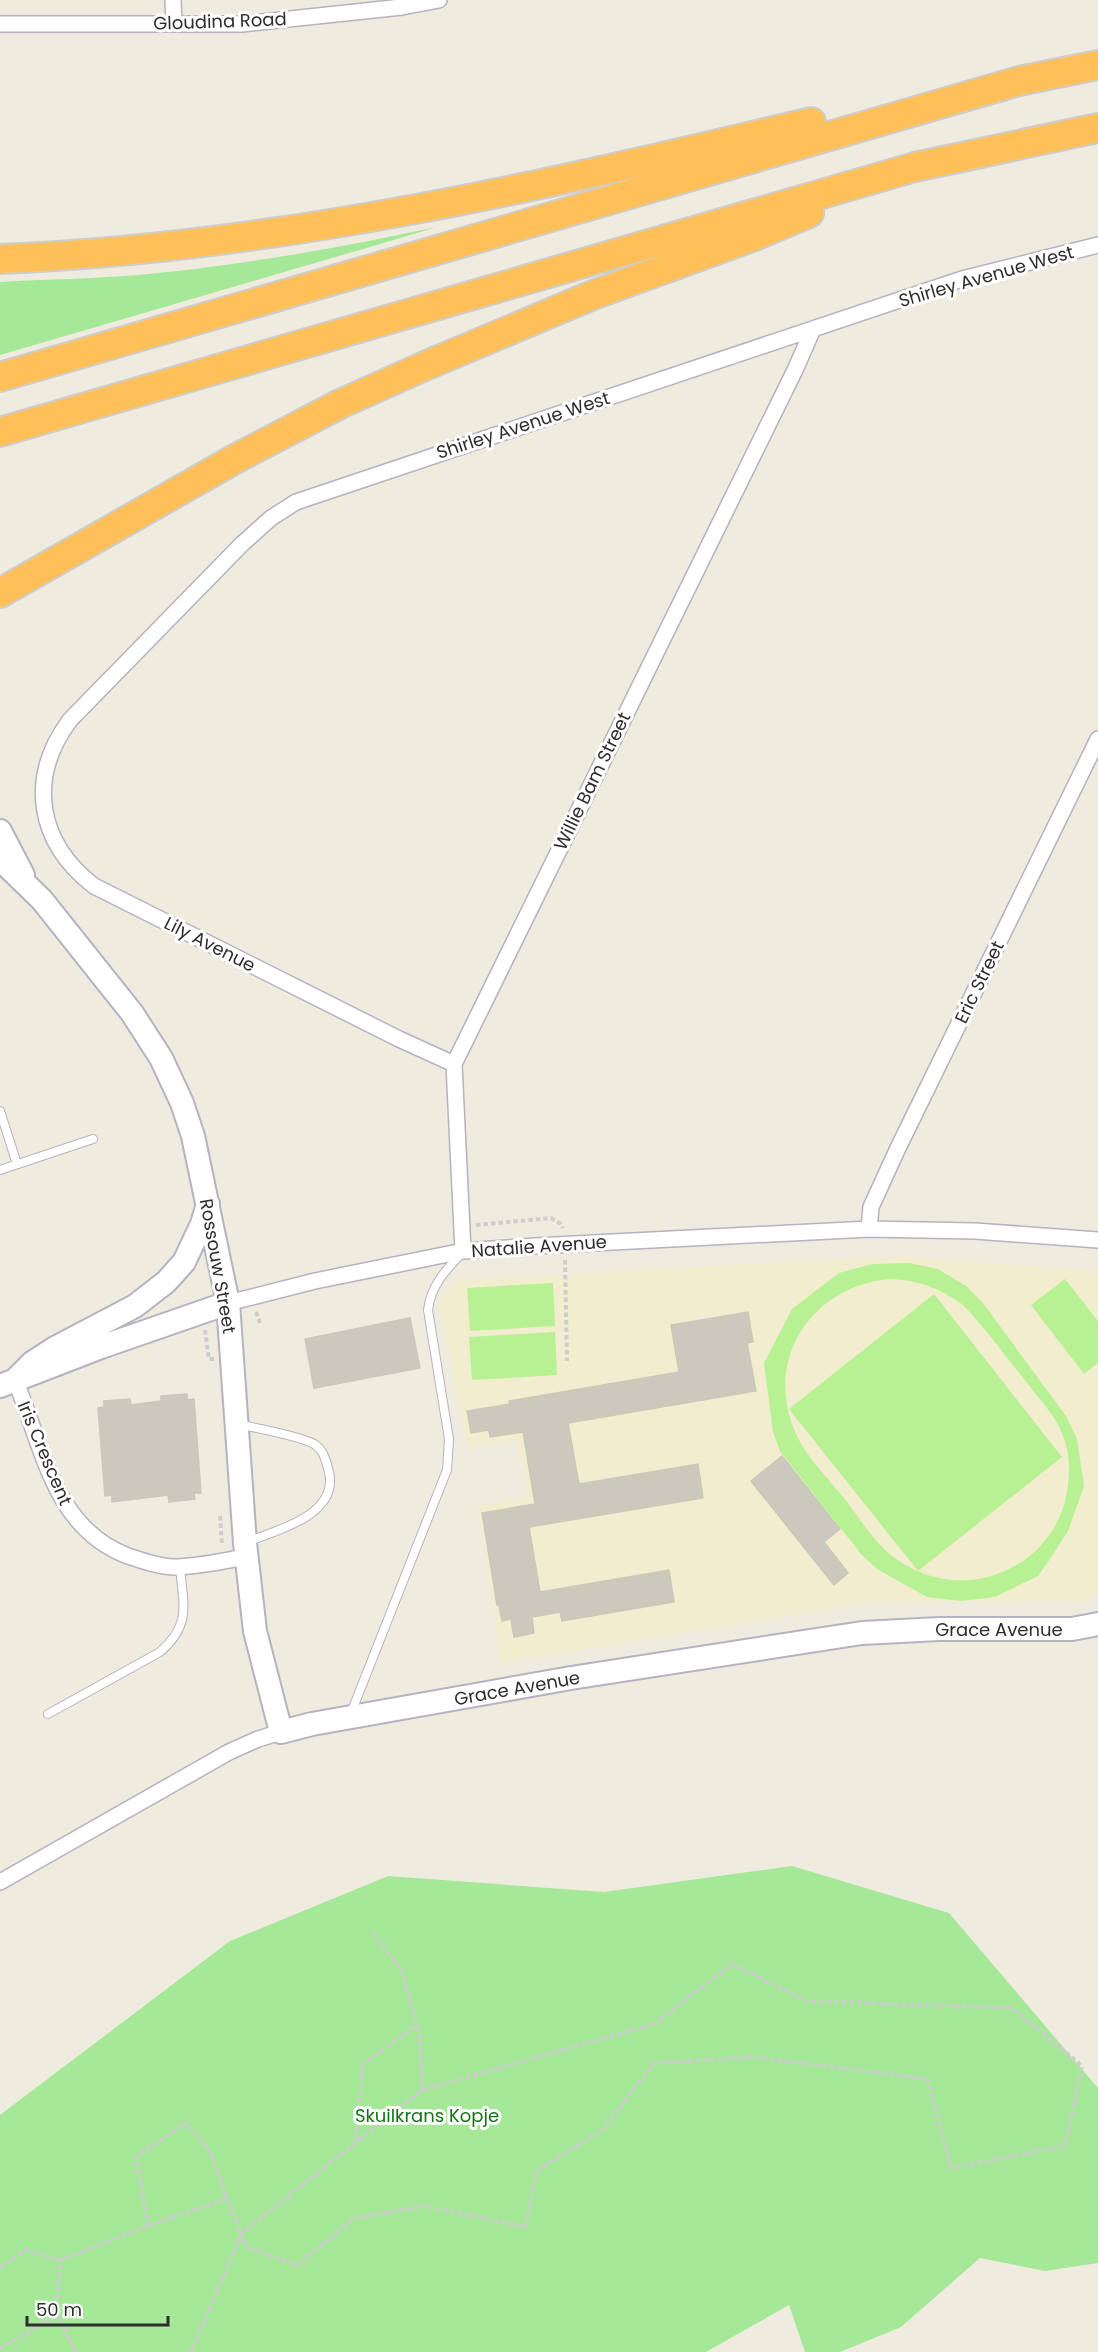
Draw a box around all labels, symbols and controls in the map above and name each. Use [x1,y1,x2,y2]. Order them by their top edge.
street label: Gloudina Road [153,6,287,36]
street label: Shirley Avenue West [896,239,1076,313]
street label: Shirley Avenue West [433,385,613,465]
street label: Willie Bam Street [548,708,636,854]
street label: Lily Avenue [160,910,260,978]
street label: Eric Street [948,937,1010,1027]
street label: Rossouw Street [194,1197,242,1335]
street label: Natalie Avenue [470,1229,608,1263]
street label: Iris Crescent [12,1397,78,1509]
street label: Grace Avenue [935,1617,1063,1642]
street label: Grace Avenue [452,1665,582,1711]
park label: Skuilkrans Kopje [355,2103,499,2128]
scale bar [27,2289,168,2327]
text: 50 m [36,2297,82,2322]

